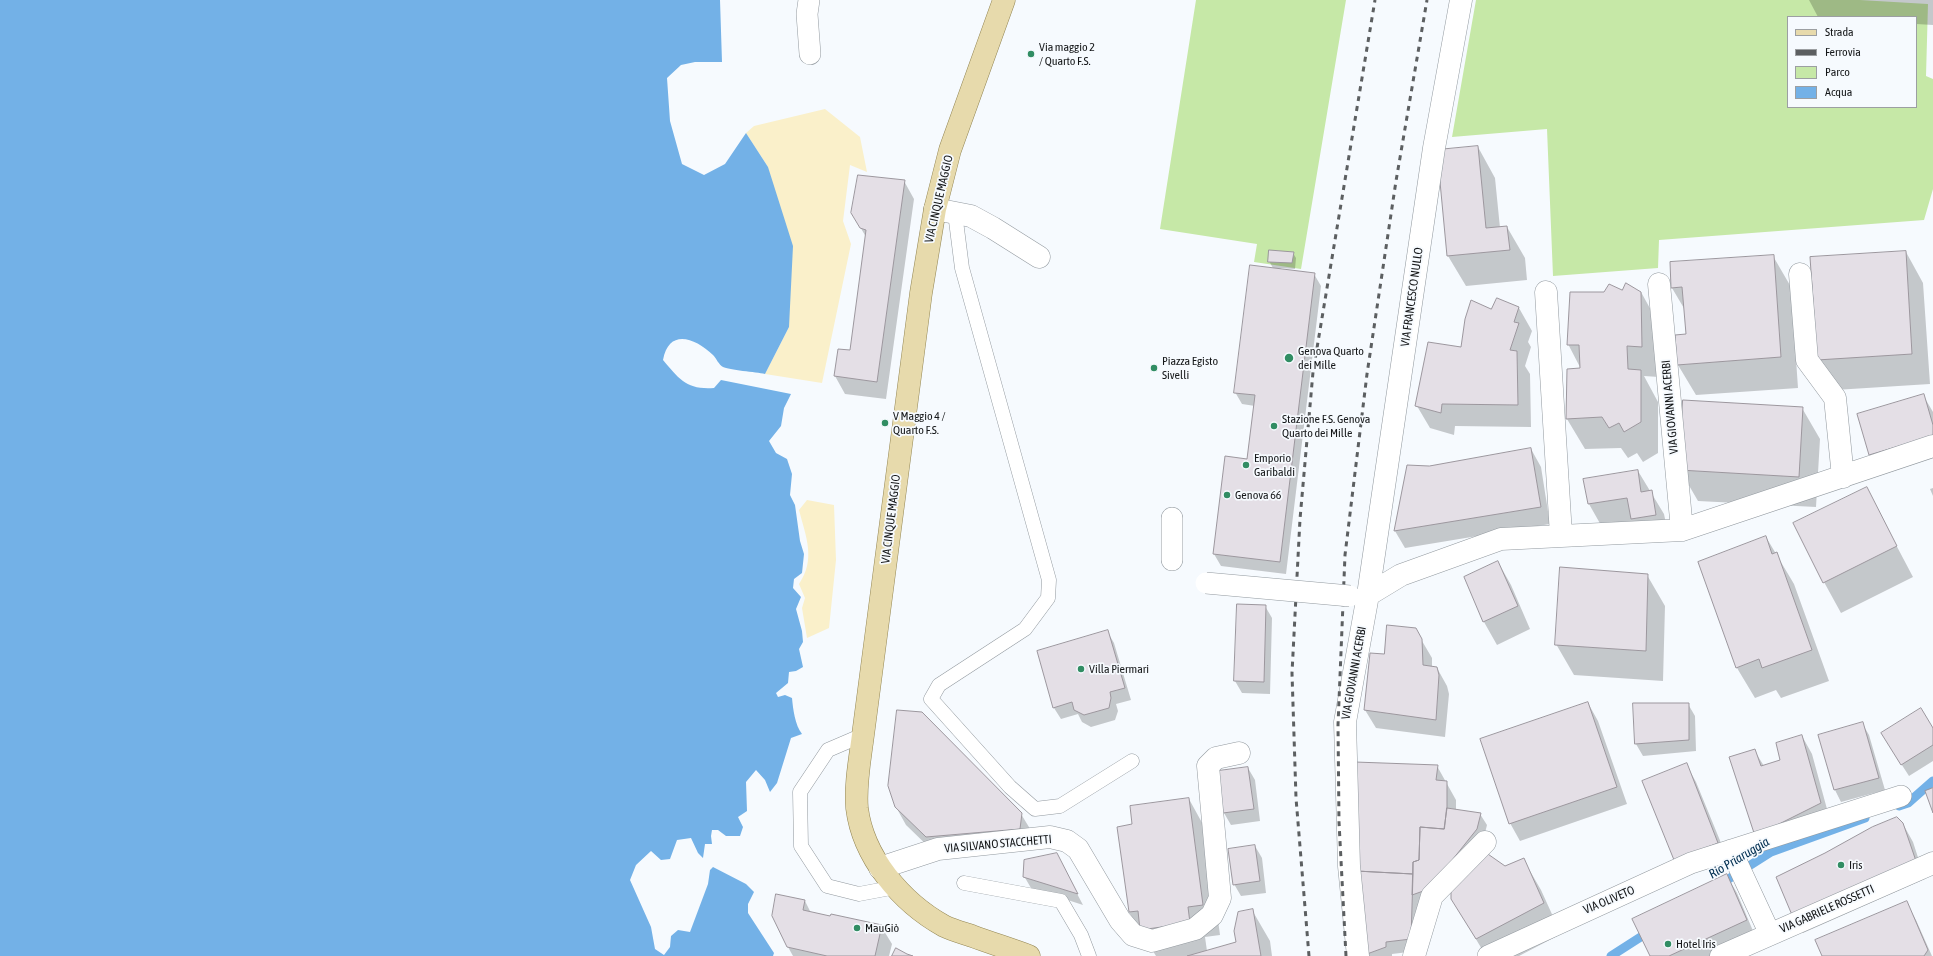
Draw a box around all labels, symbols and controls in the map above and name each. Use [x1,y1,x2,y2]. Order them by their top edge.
legend [1787,16,1917,108]
text: Strada [1825,25,1854,39]
place label: Via maggio 2 / Quarto F.S. [1039,40,1095,68]
text: Ferrovia [1825,45,1861,59]
marker: Via maggio 2 / Quarto F.S. [1026,49,1036,59]
text: Parco [1825,65,1850,79]
text: Acqua [1825,85,1852,99]
street label: VIA CINQUE MAGGIO [922,154,956,244]
street label: VIA FRANCESCO NULLO [1398,247,1426,347]
place label: Genova Quarto dei Mille [1298,344,1364,372]
marker: Genova Quarto dei Mille [1283,352,1295,364]
place label: Piazza Egisto Sivelli [1162,354,1218,382]
street label: VIA GIOVANNI ACERBI [1659,359,1681,455]
marker: Piazza Egisto Sivelli [1149,363,1159,373]
place label: V Maggio 4 / Quarto F.S. [893,409,946,437]
place label: Stazione F.S. Genova Quarto dei Mille [1282,412,1370,440]
marker: V Maggio 4 / Quarto F.S. [880,418,890,428]
marker: Stazione F.S. Genova Quarto dei Mille [1269,421,1279,431]
place label: Emporio Garibaldi [1254,451,1295,479]
marker: Emporio Garibaldi [1241,460,1251,470]
street label: VIA CINQUE MAGGIO [878,474,904,564]
place label: Genova 66 [1235,488,1281,502]
marker: Genova 66 [1222,490,1232,500]
street label: VIA GIOVANNI ACERBI [1339,625,1369,721]
place label: Villa Piermari [1089,662,1149,676]
marker: Villa Piermari [1076,664,1086,674]
street label: VIA SILVANO STACCHETTI [944,832,1052,856]
water label: Rio Priaruggia [1706,834,1772,882]
place label: Iris [1849,858,1863,872]
marker: Iris [1836,860,1846,870]
street label: VIA GABRIELE ROSSETTI [1778,882,1876,936]
street label: VIA OLIVETO [1581,883,1637,917]
place label: MauGiò [865,921,899,935]
marker: MauGiò [852,923,862,933]
place label: Hotel Iris [1676,937,1716,951]
marker: Hotel Iris [1663,939,1673,949]

